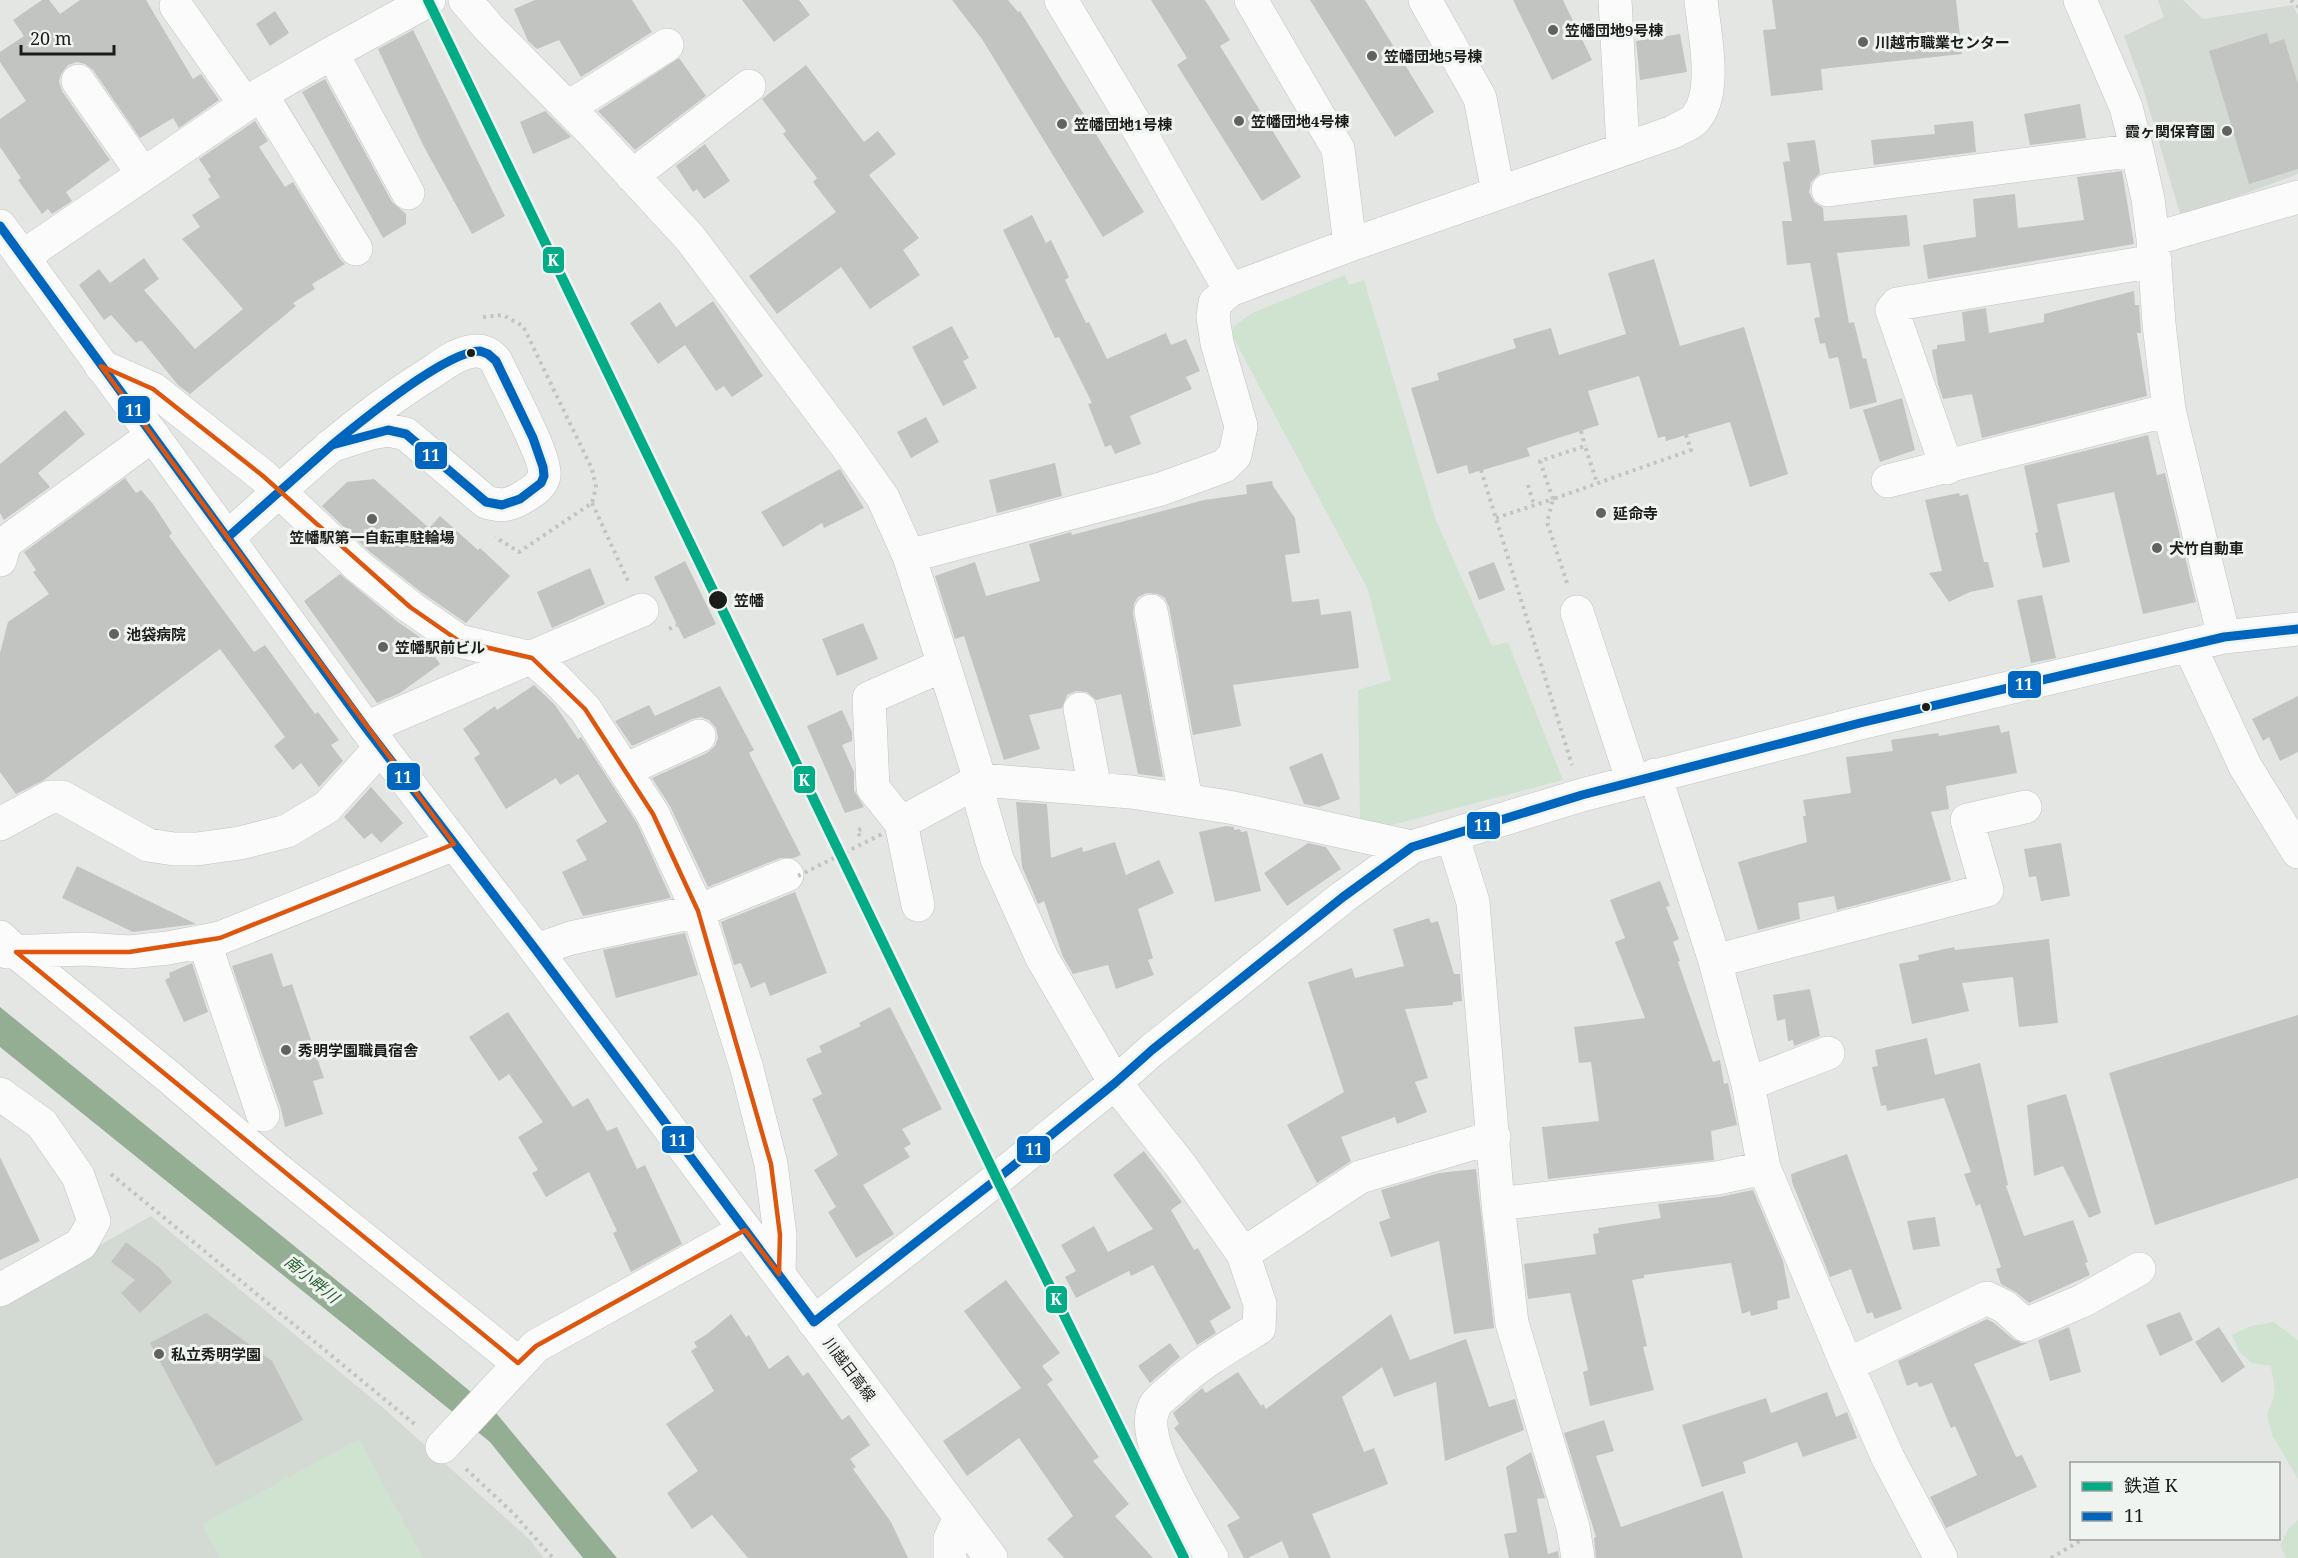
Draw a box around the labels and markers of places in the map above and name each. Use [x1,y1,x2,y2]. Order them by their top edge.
place label: 笠幡団地9号棟 [1565,20,1663,40]
marker: 笠幡団地9号棟 [1546,23,1560,37]
place label: 川越市職業センター [1875,32,2010,52]
marker: 川越市職業センター [1856,35,1870,49]
place label: 笠幡団地5号棟 [1384,46,1482,66]
marker: 笠幡団地5号棟 [1365,49,1379,63]
place label: 笠幡団地4号棟 [1251,111,1349,131]
place label: 笠幡団地1号棟 [1074,114,1172,134]
marker: 笠幡団地4号棟 [1232,114,1246,128]
marker: 笠幡団地1号棟 [1055,117,1069,131]
place label: 霞ヶ関保育園 [2125,121,2215,141]
marker: 霞ヶ関保育園 [2220,124,2234,138]
unlabelled marker [465,347,477,359]
place label: 延命寺 [1613,503,1658,523]
marker: 延命寺 [1594,506,1608,520]
marker: 笠幡駅第一自転車駐輪場 [365,512,379,526]
place label: 笠幡駅第一自転車駐輪場 [289,527,455,547]
place label: 犬竹自動車 [2169,538,2244,558]
marker: 犬竹自動車 [2150,541,2164,555]
marker: 笠幡 [707,589,729,611]
place label: 笠幡 [734,590,764,610]
place label: 池袋病院 [126,624,186,644]
marker: 池袋病院 [107,627,121,641]
place label: 笠幡駅前ビル [395,637,485,657]
marker: 笠幡駅前ビル [376,640,390,654]
unlabelled marker [1920,701,1932,713]
place label: 秀明学園職員宿舎 [298,1040,419,1060]
marker: 秀明学園職員宿舎 [279,1043,293,1057]
place label: 私立秀明学園 [171,1344,261,1364]
marker: 私立秀明学園 [152,1347,166,1361]

